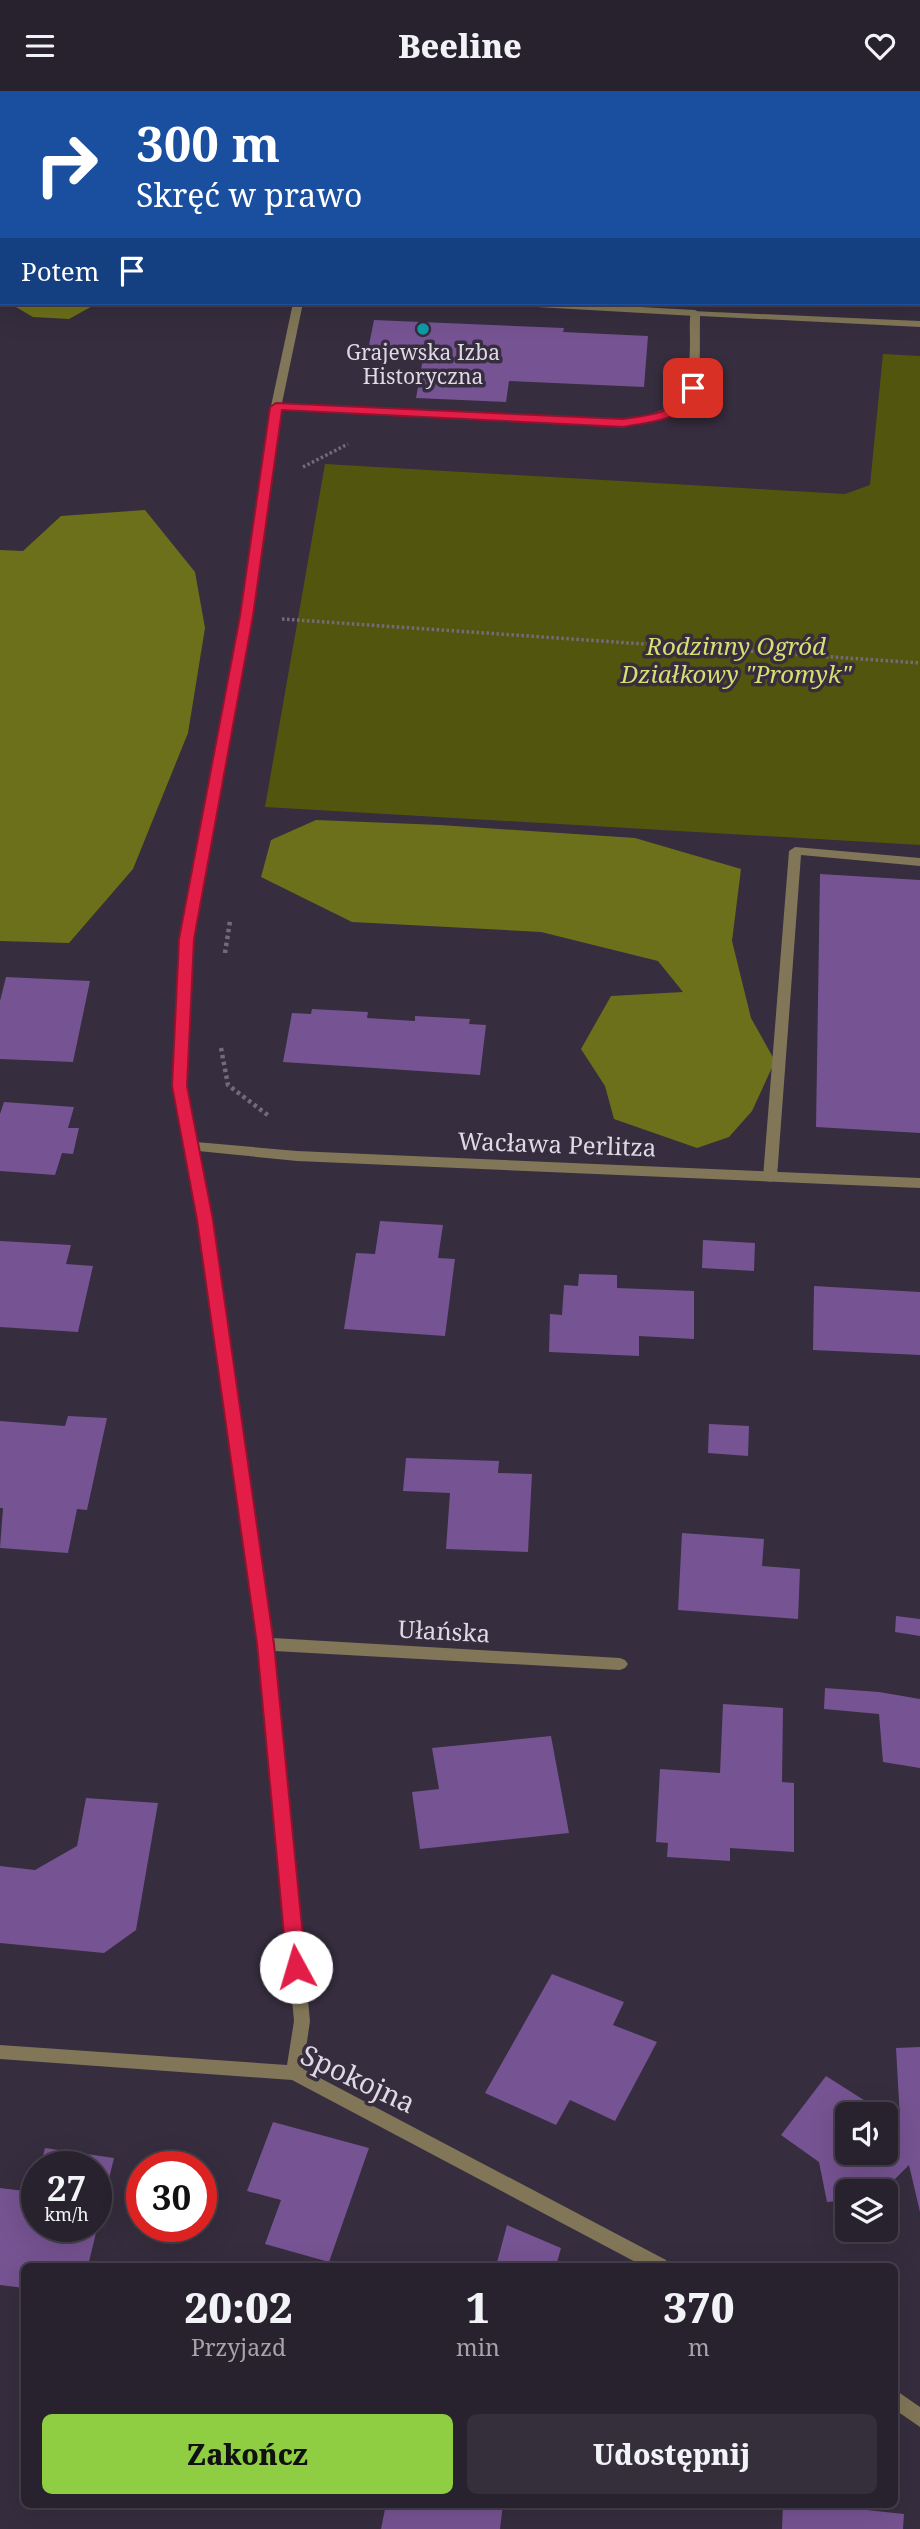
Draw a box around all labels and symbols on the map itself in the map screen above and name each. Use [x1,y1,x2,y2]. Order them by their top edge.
marker: Grajewska Izba Historyczna [415,321,431,337]
place label: Grajewska Izba Historyczna [346,338,500,390]
pin [663,358,723,418]
park label: Rodzinny Ogród Działkowy "Promyk" [620,629,852,690]
street label: Wacława Perlitza [457,1124,657,1163]
street label: Ułańska [397,1612,491,1649]
position arrow [259,1930,333,2004]
street label: Spokojna [295,2035,422,2121]
speed limit sign: 30 [126,2151,217,2242]

